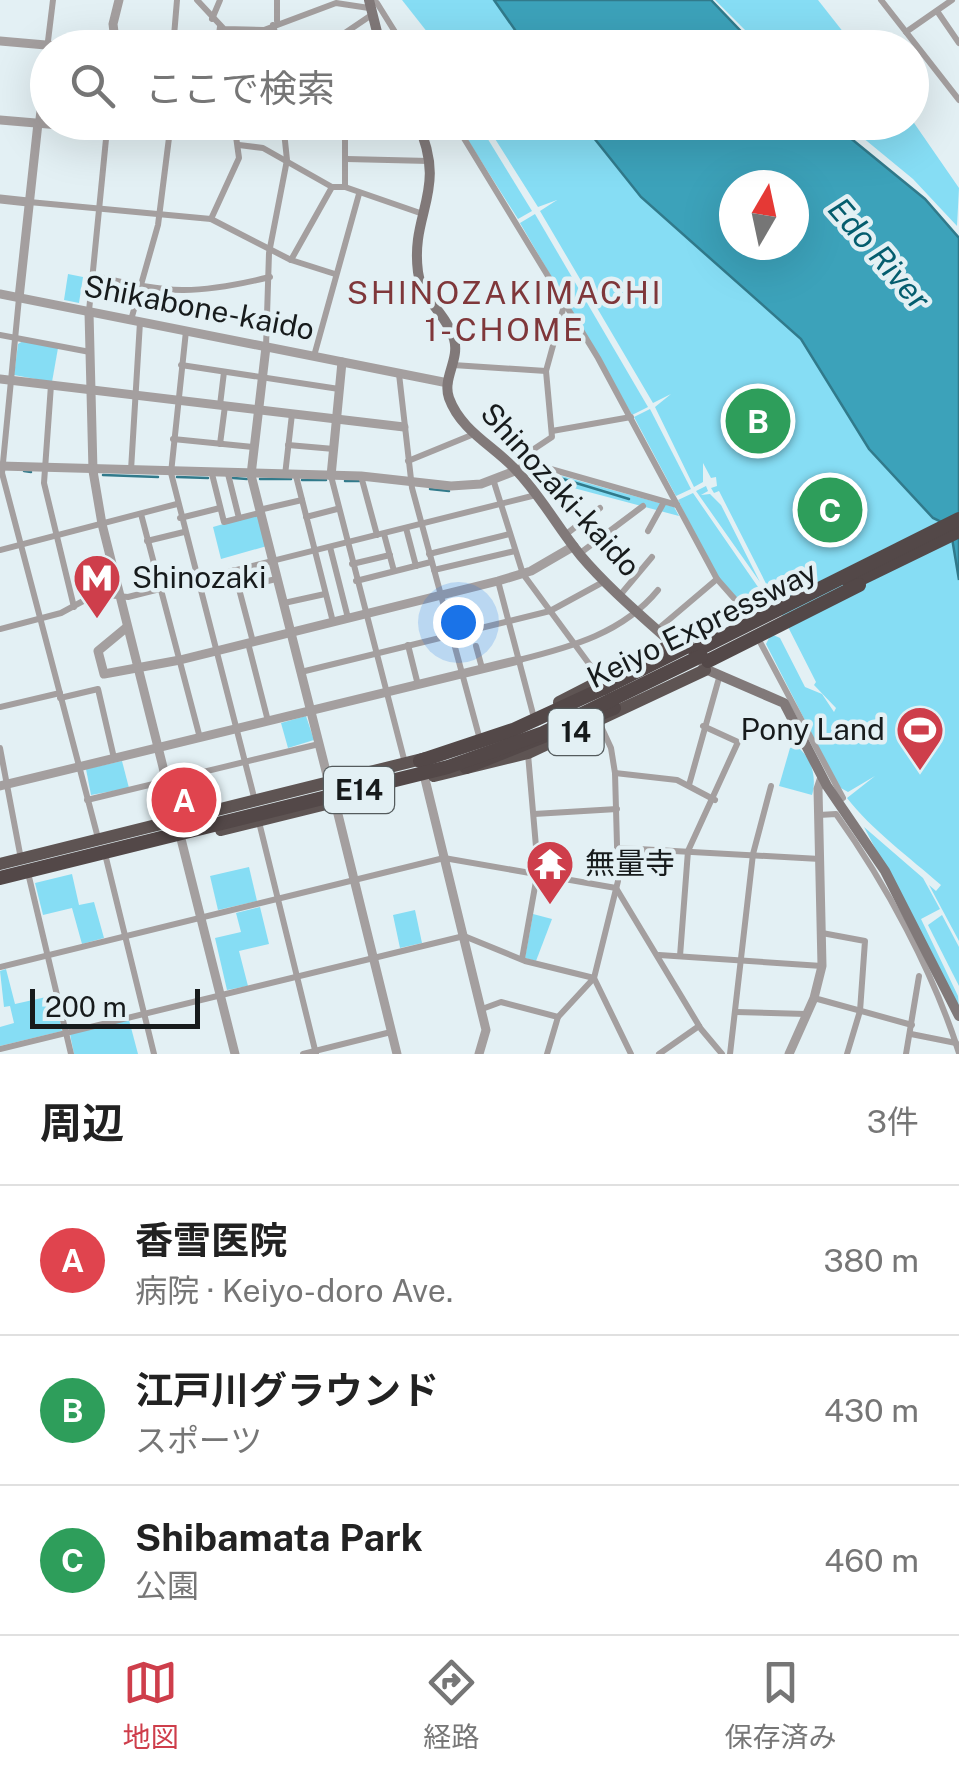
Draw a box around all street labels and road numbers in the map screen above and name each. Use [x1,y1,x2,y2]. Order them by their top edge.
street label: Shikabone-kaido [81,267,318,347]
street label: Shinozaki-kaido [473,395,648,583]
street label: Keiyo Expressway [581,553,822,695]
road number: 14 [548,709,604,755]
road number: E14 [324,767,394,813]

